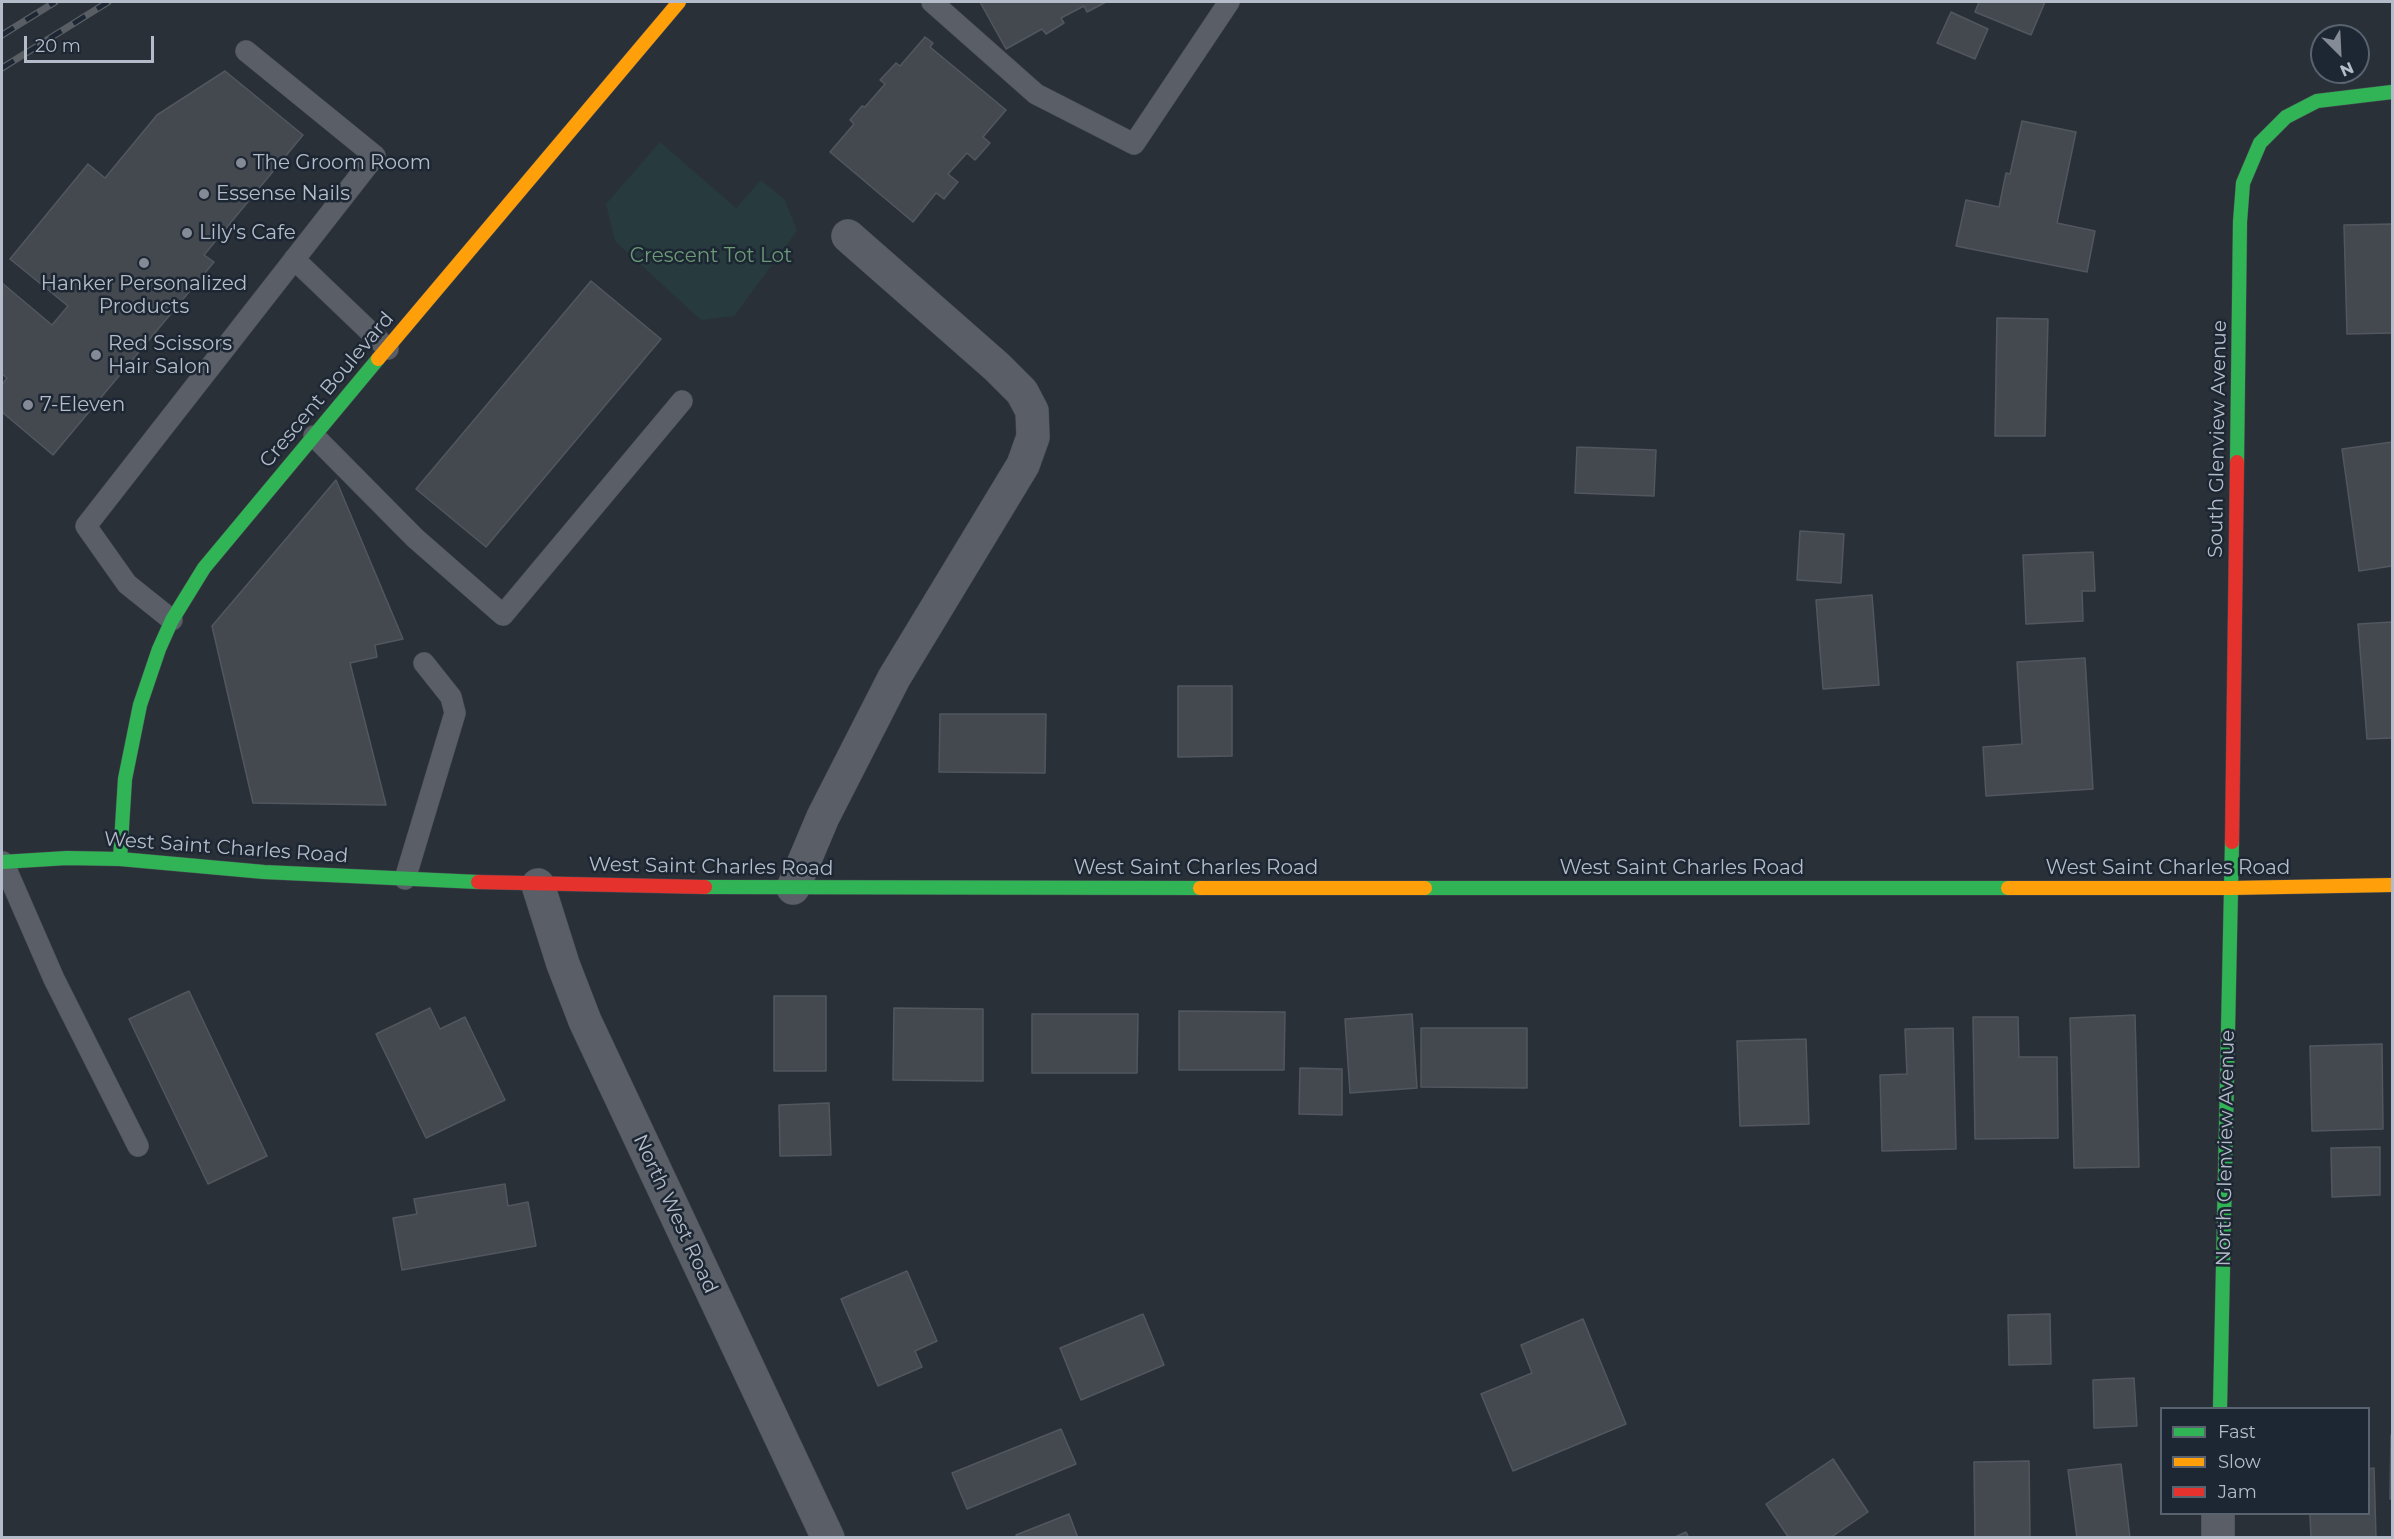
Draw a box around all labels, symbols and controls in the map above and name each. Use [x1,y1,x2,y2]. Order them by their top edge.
scale bar [27,24,158,62]
north arrow [2310,24,2370,84]
text: 20 m [35,35,81,57]
text: N [2337,58,2356,80]
place label: The Groom Room [253,151,431,175]
marker: The Groom Room [234,156,248,170]
place label: Essense Nails [216,182,350,206]
marker: Essense Nails [197,187,211,201]
place label: Lily's Cafe [199,221,296,245]
marker: Lily's Cafe [180,226,194,240]
park label: Crescent Tot Lot [630,244,792,268]
marker: Hanker Personalized Products [137,256,151,270]
place label: Hanker Personalized Products [41,272,247,319]
street label: Crescent Boulevard [255,307,399,473]
street label: South Glenview Avenue [2204,320,2232,558]
place label: Red Scissors Hair Salon [108,332,232,379]
marker: Red Scissors Hair Salon [89,348,103,362]
place label: 7-Eleven [40,393,125,417]
marker: 7-Eleven [21,398,35,412]
street label: West Saint Charles Road [103,827,349,869]
street label: West Saint Charles Road [588,853,834,881]
street label: West Saint Charles Road [1074,856,1318,880]
street label: West Saint Charles Road [1560,856,1804,880]
street label: West Saint Charles Road [2046,856,2290,880]
street label: North Glenview Avenue [2212,1029,2240,1267]
street label: North West Road [628,1131,722,1297]
legend [2160,1407,2370,1515]
text: Fast [2218,1421,2256,1443]
text: Slow [2218,1451,2261,1473]
text: Jam [2218,1481,2257,1503]

